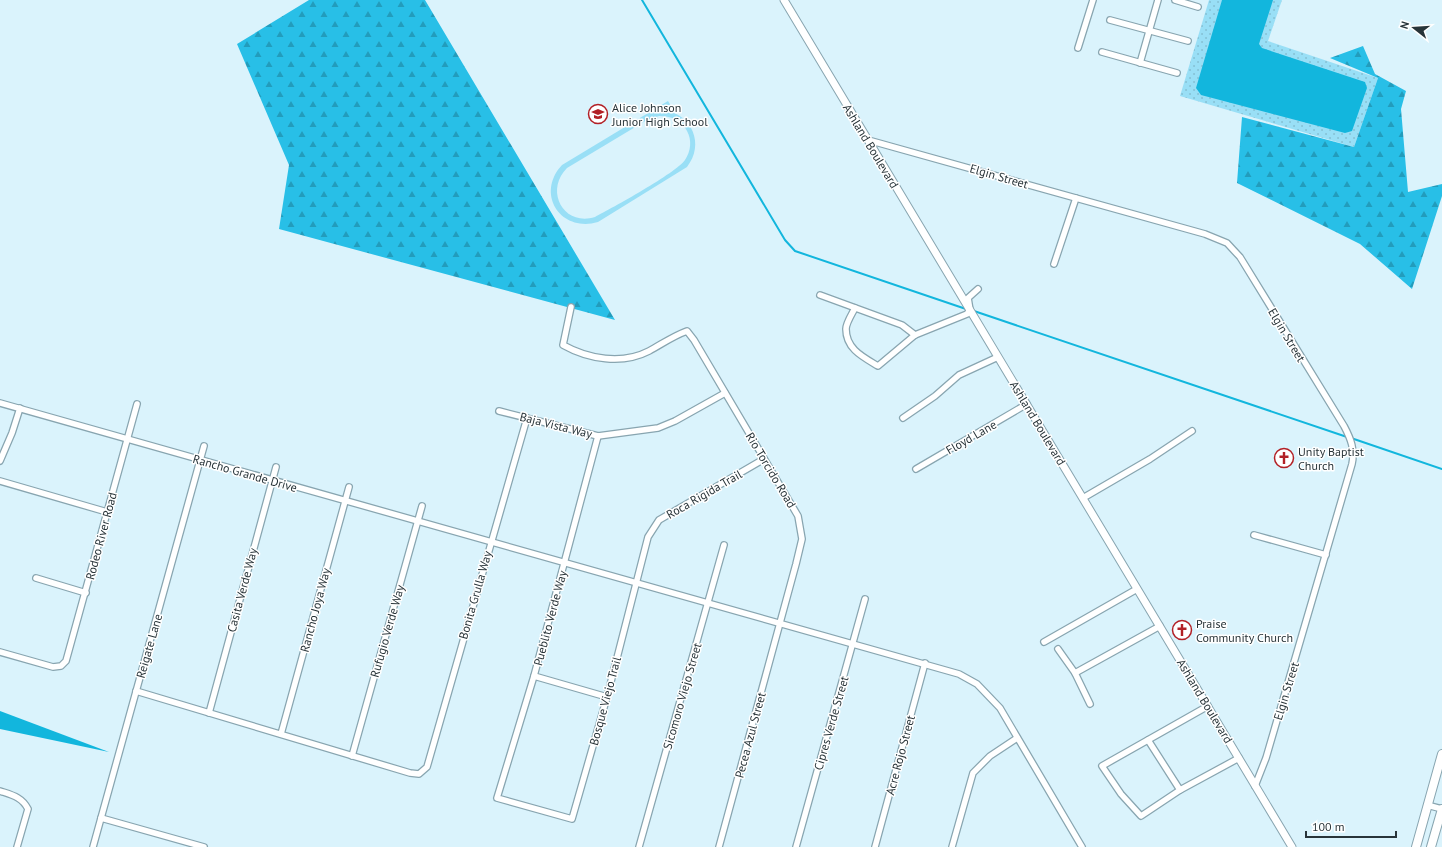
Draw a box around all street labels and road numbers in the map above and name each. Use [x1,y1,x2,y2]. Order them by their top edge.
street label: Ashland Boulevard [840,101,902,191]
street label: Elgin Street [968,161,1030,191]
street label: Elgin Street [1265,305,1309,365]
street label: Ashland Boulevard [1007,378,1069,468]
street label: Baja Vista Way [518,409,594,441]
street label: Floyd Lane [943,417,999,457]
street label: Rio Torcido Road [743,430,799,510]
street label: Rancho Grande Drive [191,451,299,495]
street label: Roca Rigida Trail [663,466,745,522]
street label: Rodeo River Road [82,491,120,581]
street label: Casita Verde Way [224,546,261,634]
street label: Bonita Grulla Way [455,549,495,641]
street label: Rancho Joya Way [297,566,334,654]
street label: Pueblito Verde Way [530,568,570,667]
street label: Rufugio Verde Way [367,583,407,679]
street label: Reigate Lane [133,612,165,680]
street label: Sicomoro Viejo Street [660,641,704,751]
street label: Bosque Viejo Trail [586,655,624,747]
street label: Ashland Boulevard [1174,656,1236,746]
street label: Elgin Street [1270,660,1302,722]
street label: Cipres Verde Street [810,674,852,772]
street label: Pecea Azul Street [731,690,769,780]
street label: Acre Rojo Street [882,713,918,797]

